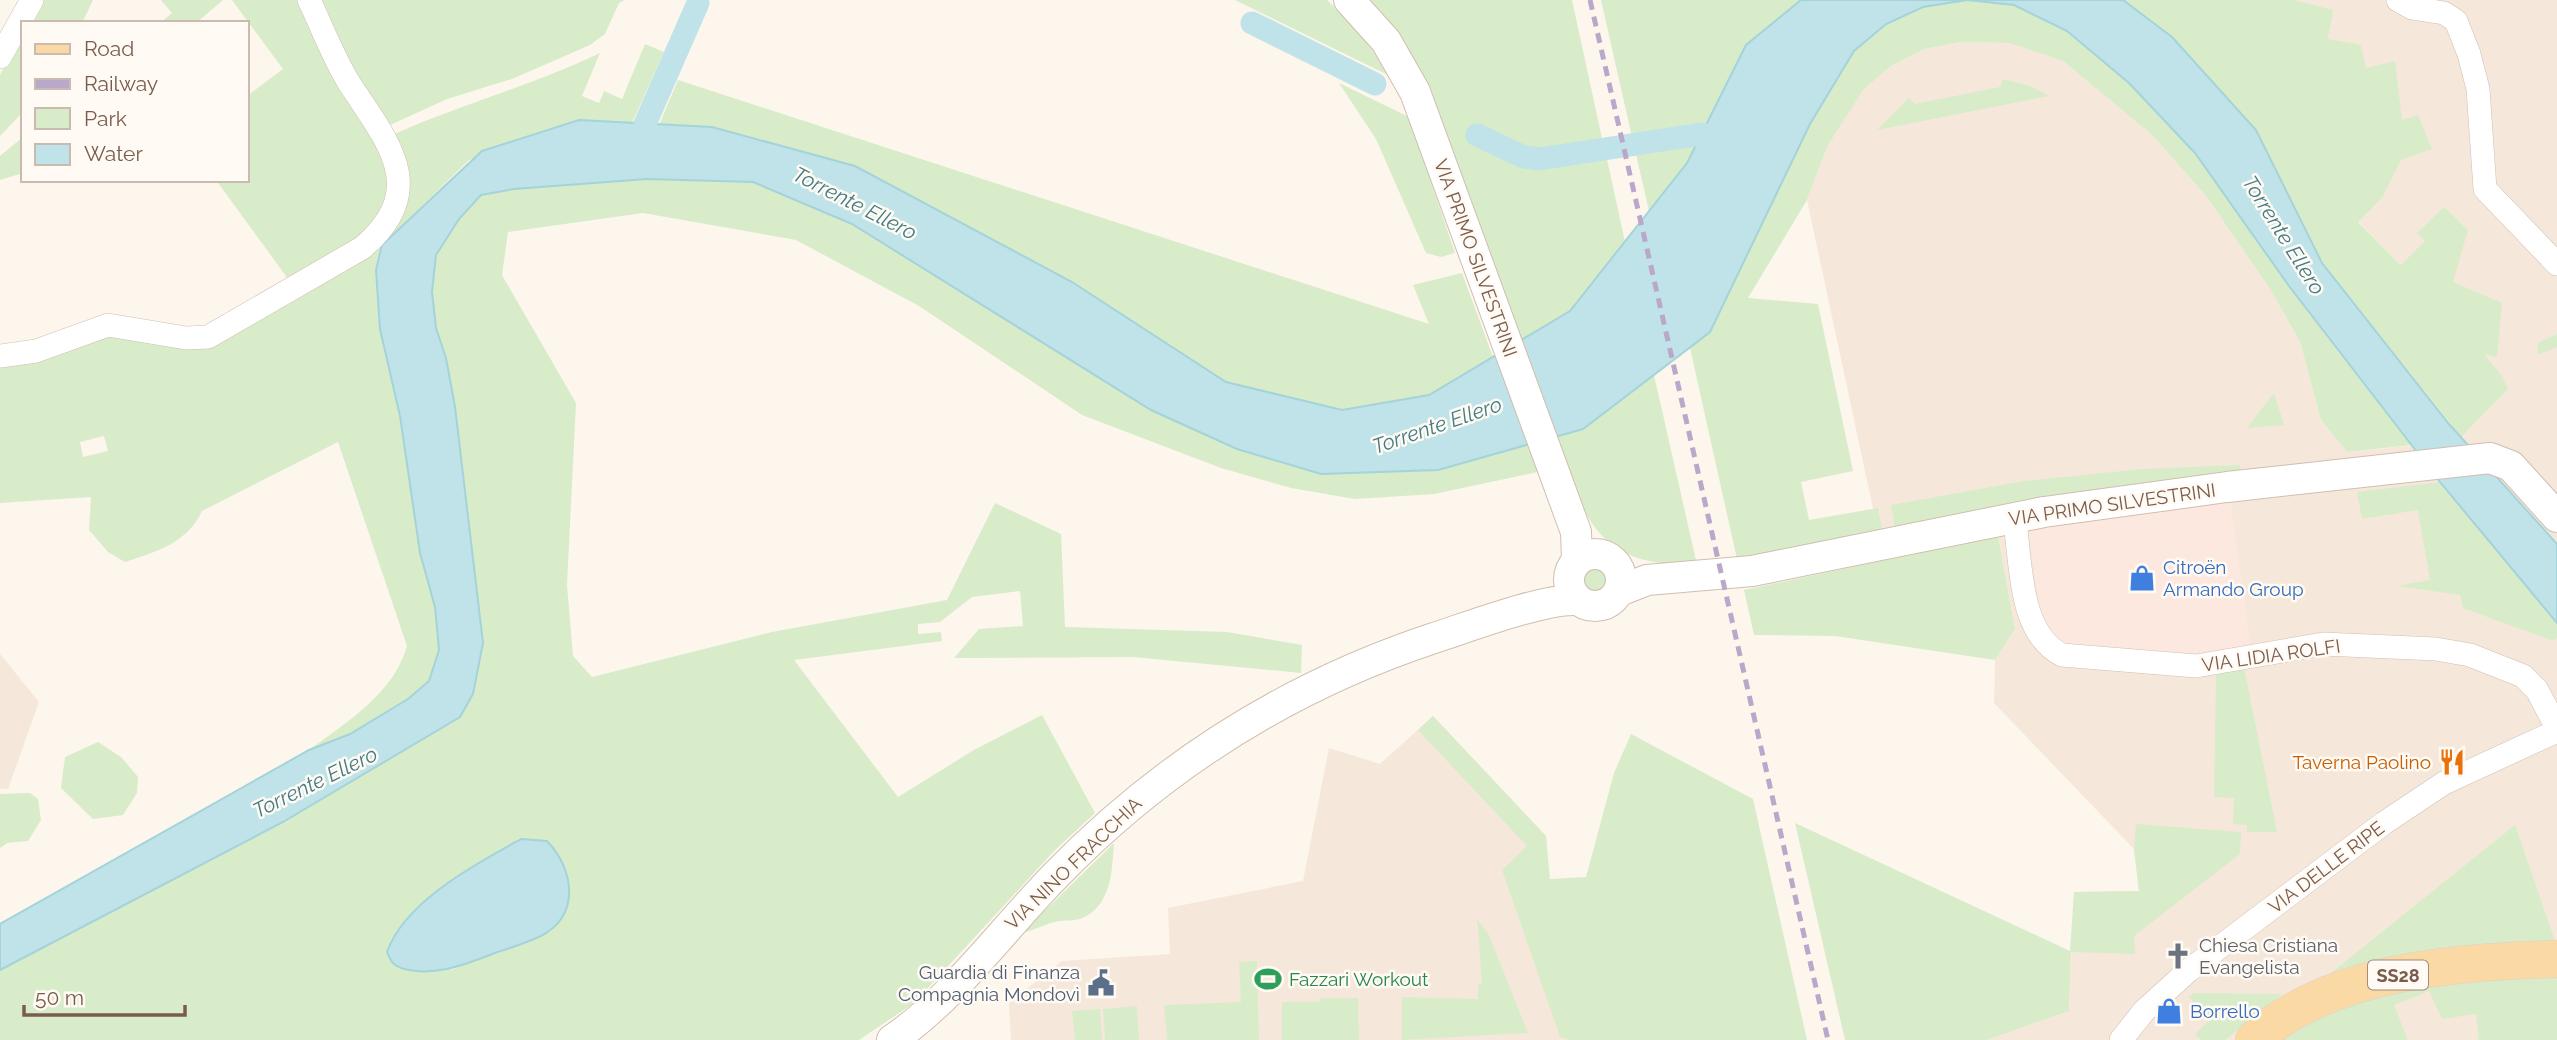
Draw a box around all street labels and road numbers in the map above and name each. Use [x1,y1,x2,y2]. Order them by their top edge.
street label: VIA PRIMO SILVESTRINI [1430,156,1522,360]
street label: VIA PRIMO SILVESTRINI [2007,479,2217,529]
street label: VIA LIDIA ROLFI [2200,634,2342,676]
street label: VIA NINO FRACCHIA [1000,792,1146,934]
street label: VIA DELLE RIPE [2264,816,2388,918]
road number: SS28 [2368,960,2428,990]

